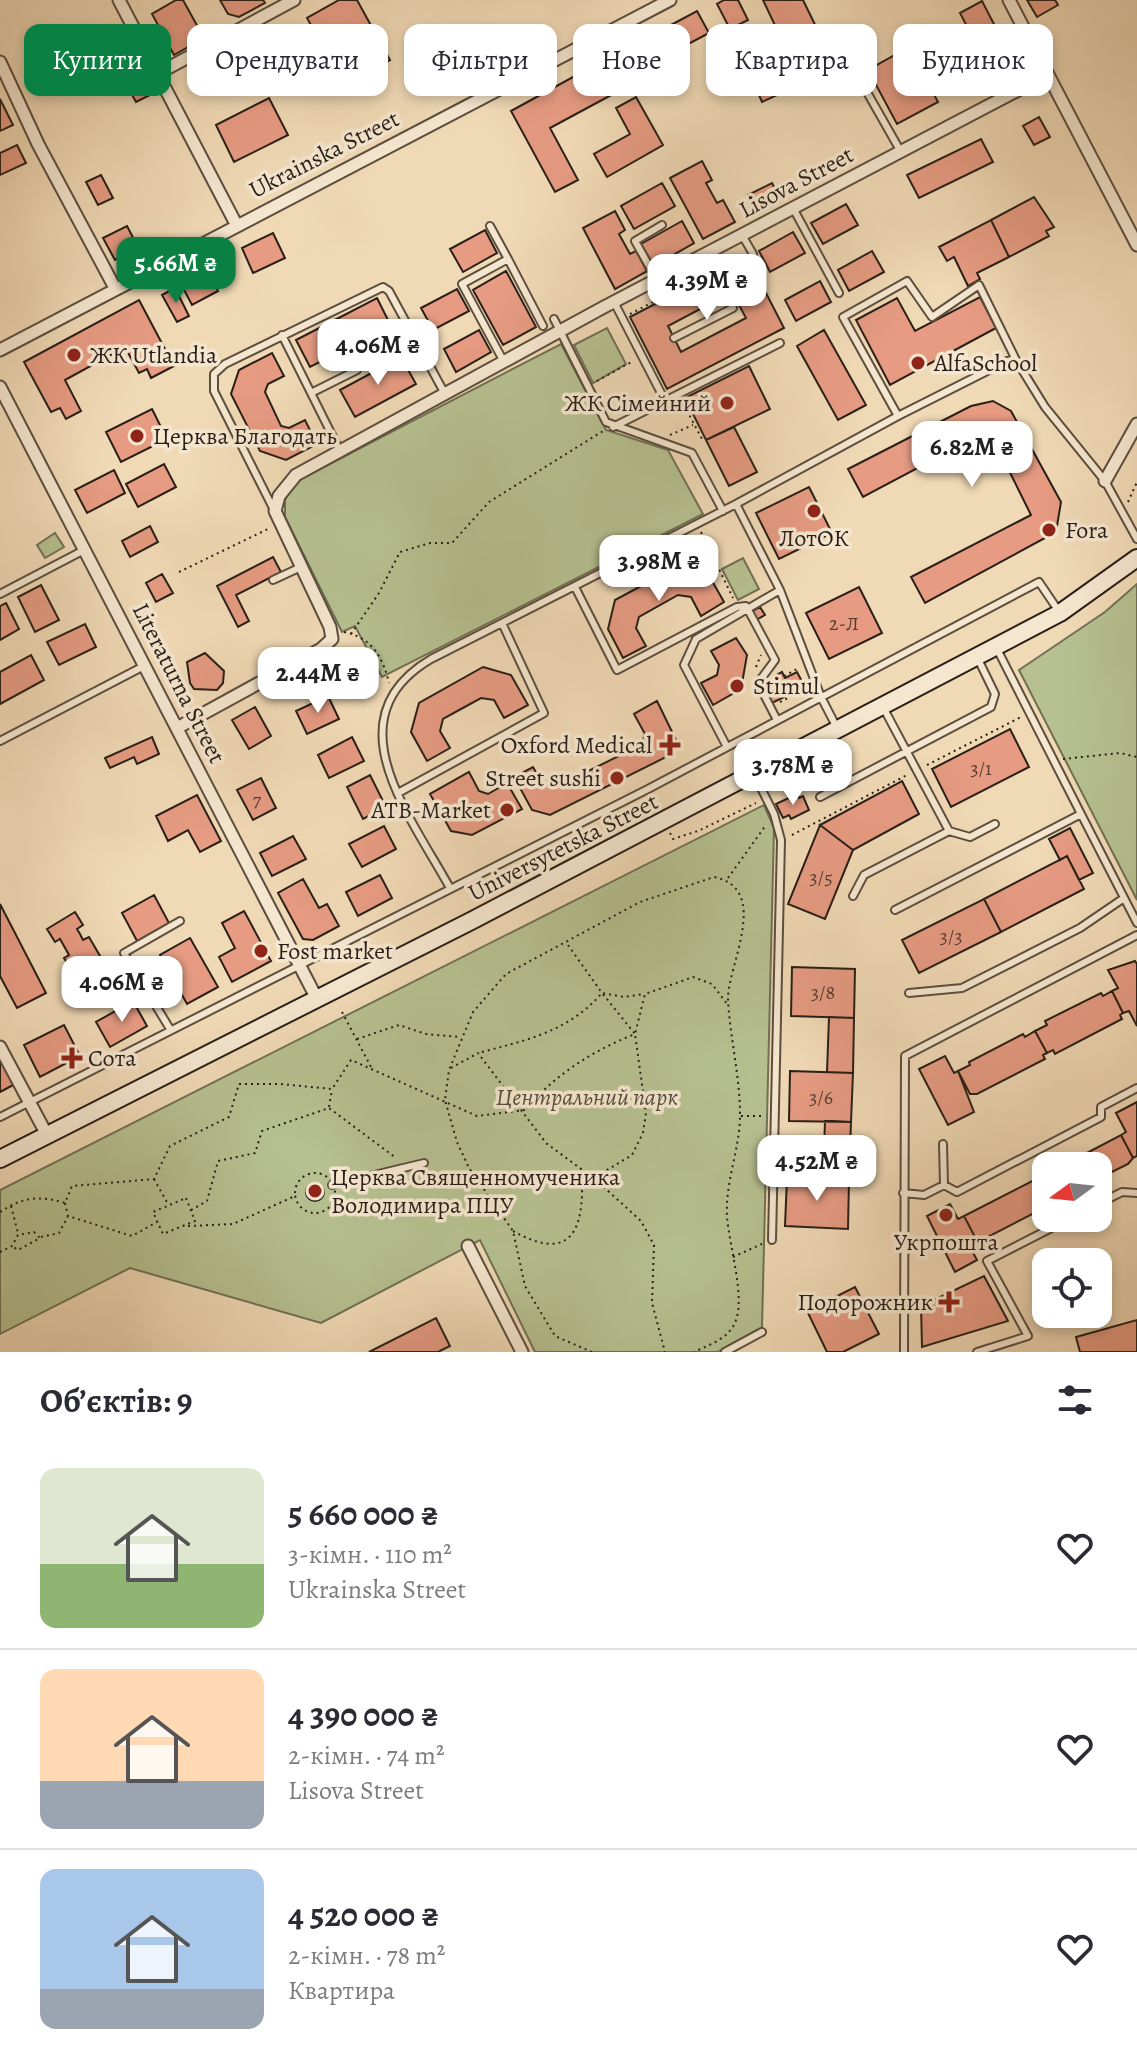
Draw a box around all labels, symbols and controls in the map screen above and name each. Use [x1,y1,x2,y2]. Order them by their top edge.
chip: Купити [24,24,171,96]
chip: Орендувати [187,24,388,96]
chip: Фільтри [404,24,557,96]
chip: Нове [573,24,690,96]
chip: Квартира [706,24,877,96]
chip: Будинок [893,24,1053,96]
street label: Ukrainska Street [243,102,405,206]
street label: Lisova Street [733,138,859,226]
pin: 5.66M ₴ [102,237,250,305]
text: 5.66M ₴ [135,245,217,280]
pin: 4.39M ₴ [633,254,781,322]
text: 4.39M ₴ [666,262,748,297]
pin: 4.06M ₴ [304,319,452,387]
text: 4.06M ₴ [336,327,420,362]
place label: ЖК Utlandia [90,339,218,371]
marker: ЖК Utlandia [65,346,83,364]
place label: AlfaSchool [933,347,1037,379]
marker: AlfaSchool [909,354,927,372]
place label: ЖК Сімейний [565,387,711,419]
marker: ЖК Сімейний [718,394,736,412]
place label: Церква Благодать [153,420,337,452]
pin: 6.82M ₴ [898,421,1046,489]
marker: Церква Благодать [128,427,146,445]
text: 6.82M ₴ [930,429,1014,464]
marker: ЛотОК [805,502,823,520]
place label: Fora [1065,514,1109,546]
marker: Fora [1040,521,1058,539]
place label: ЛотОК [779,522,850,554]
pin: 3.98M ₴ [585,535,733,603]
text: 3.98M ₴ [617,543,701,578]
street label: Literaturna Street [125,597,233,769]
house number: 2-Л [829,610,859,637]
pin: 2.44M ₴ [244,647,392,715]
text: 2.44M ₴ [276,655,360,690]
place label: Stimul [753,670,819,702]
marker: Stimul [728,677,746,695]
place label: Oxford Medical [501,729,652,761]
marker: Oxford Medical [659,734,681,756]
pin: 3.78M ₴ [719,739,867,807]
text: 3.78M ₴ [752,747,834,782]
house number: 3/1 [970,755,992,782]
place label: Street sushi [485,762,601,794]
marker: Street sushi [608,769,626,787]
street label: Universytetska Street [463,785,663,909]
house number: 7 [253,786,262,813]
place label: ATB-Market [370,794,491,826]
marker: ATB-Market [498,801,516,819]
house number: 3/5 [809,864,833,891]
house number: 3/3 [939,923,963,950]
place label: Fost market [277,935,393,967]
marker: Fost market [252,942,270,960]
pin: 4.06M ₴ [48,956,196,1024]
text: 4.06M ₴ [80,964,164,999]
house number: 3/8 [811,979,835,1006]
place label: Сота [88,1042,136,1074]
marker: Сота [63,1049,81,1067]
park label: Центральний парк [496,1081,678,1113]
house number: 3/6 [809,1084,833,1111]
pin: 4.52M ₴ [743,1135,891,1203]
text: 4.52M ₴ [775,1143,859,1178]
north arrow [1032,1152,1112,1232]
map controls [1032,1152,1112,1328]
place label: Церква Священномученика Володимира ПЦУ [331,1161,620,1221]
marker: Церква Священномученика Володимира ПЦУ [306,1182,324,1200]
marker: Укрпошта [937,1206,955,1224]
place label: Укрпошта [893,1226,999,1258]
button: locate [1032,1248,1112,1328]
place label: Подорожник [798,1286,933,1318]
marker: Подорожник [940,1293,958,1311]
text: Об’єктів: 9 [40,1377,193,1424]
icon: filters [1053,1378,1097,1422]
text: 5 660 000 ₴ [288,1490,439,1537]
icon: home [104,1500,200,1596]
icon: heart [1053,1526,1097,1570]
text: 3-кімн. · 110 m² [288,1537,452,1572]
text: Ukrainska Street [288,1572,466,1607]
text: 4 390 000 ₴ [288,1691,439,1738]
icon: home [104,1701,200,1797]
icon: heart [1053,1727,1097,1771]
text: 2-кімн. · 74 m² [288,1738,445,1773]
text: Lisova Street [288,1773,424,1808]
text: 4 520 000 ₴ [288,1891,439,1938]
icon: home [104,1901,200,1997]
icon: heart [1053,1927,1097,1971]
text: 2-кімн. · 78 m² [288,1938,445,1973]
text: Квартира [288,1973,395,2008]

